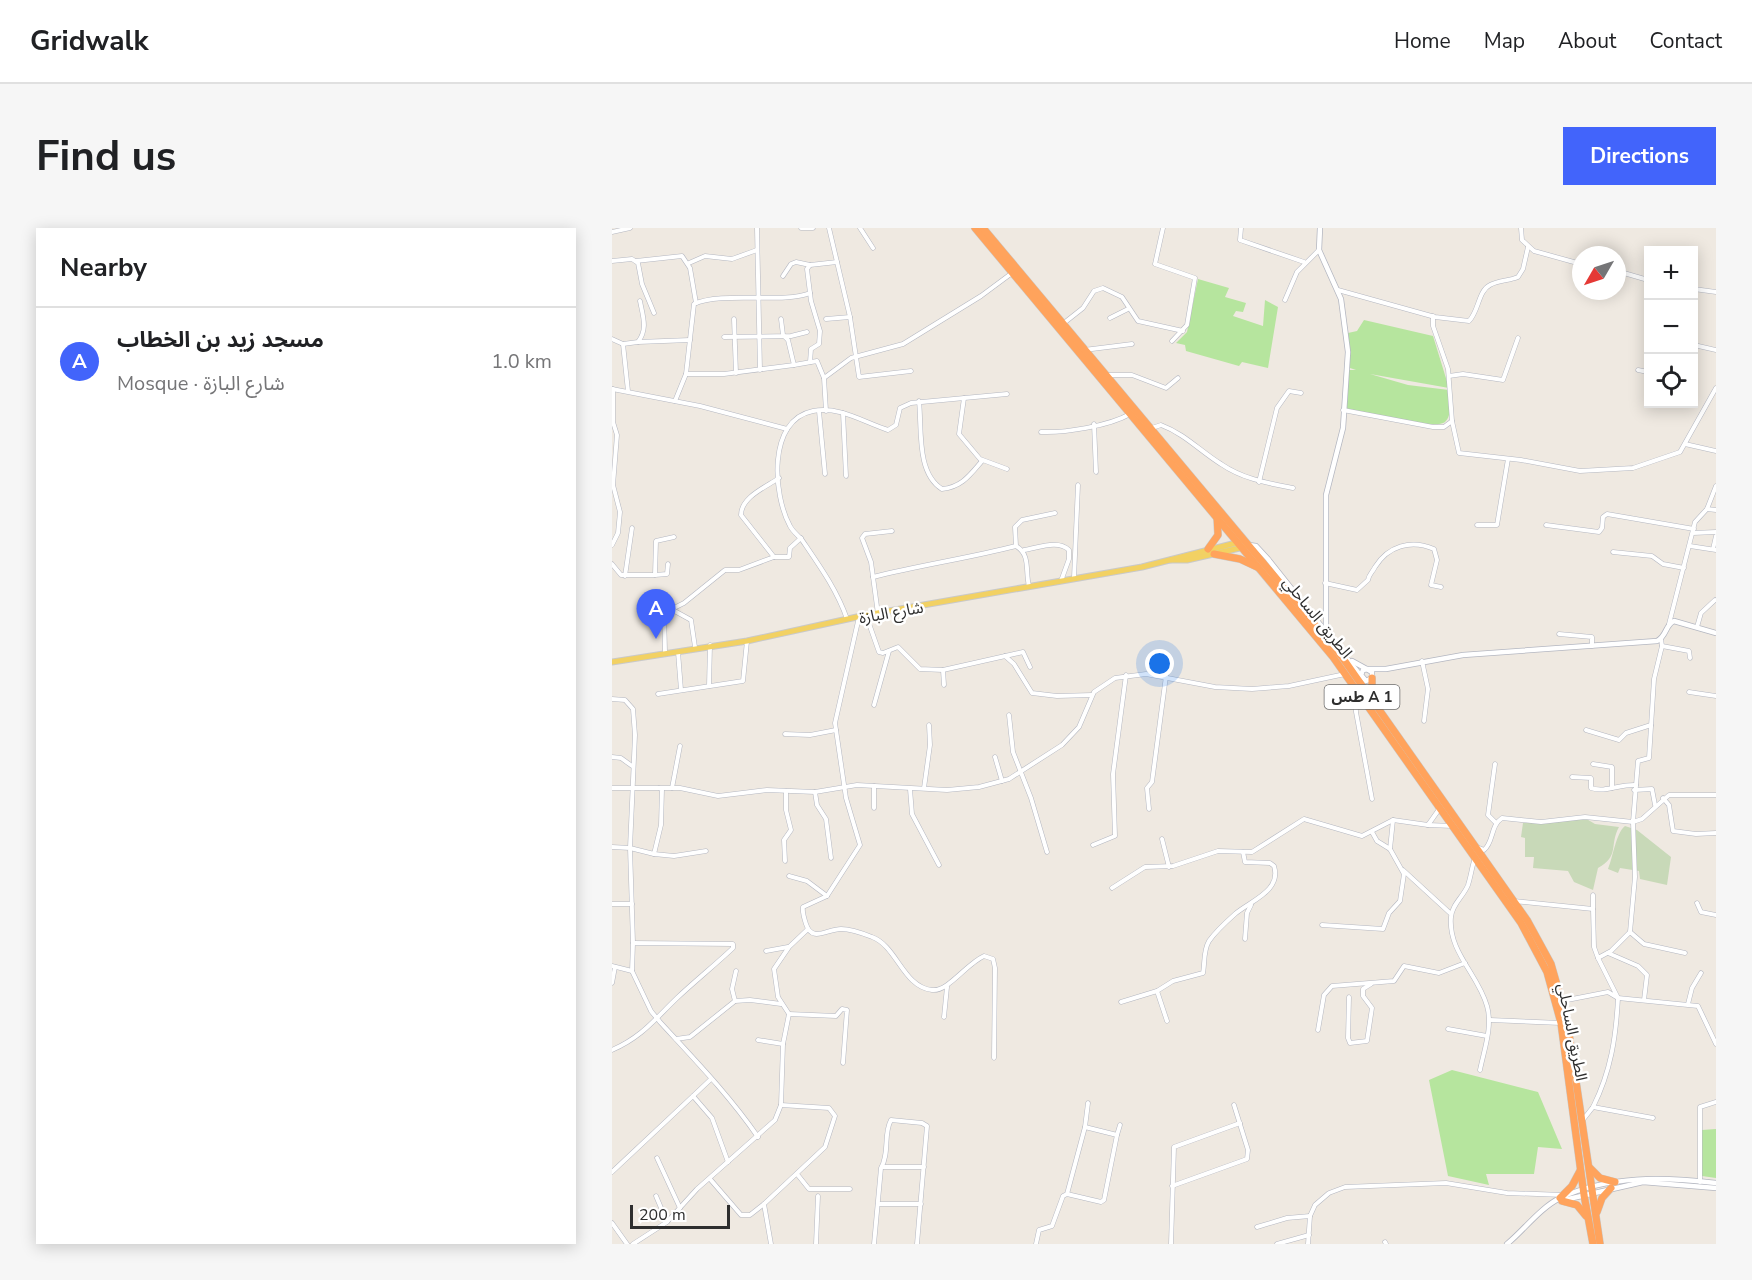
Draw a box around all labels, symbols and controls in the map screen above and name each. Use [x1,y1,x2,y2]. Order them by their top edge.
text: Gridwalk [30,22,148,60]
text: Home [1394,27,1451,55]
text: Map [1484,27,1525,55]
text: About [1558,27,1616,55]
text: Contact [1649,27,1722,55]
button: Directions [1563,127,1716,185]
text: Find us [36,128,176,185]
north arrow [1572,246,1626,300]
map controls [1644,246,1698,408]
button: + [1644,246,1698,300]
text: Nearby [60,250,147,285]
button: − [1644,300,1698,354]
text: مسجد زيد بن الخطاب [117,325,324,355]
text: A [72,348,87,375]
text: 1.0 km [491,348,552,375]
button: locate [1644,354,1698,408]
text: Mosque · شارع البازة [117,370,285,397]
street label: الطريق الساحلي [1277,572,1357,664]
pin: A [636,590,675,639]
street label: شارع البازة [857,596,925,630]
your location [1145,649,1174,678]
road number: طس A 1 [1324,685,1400,709]
street label: الطريق الساحلي [1551,981,1592,1083]
scale bar [630,1202,730,1230]
text: 200 m [639,1204,686,1226]

